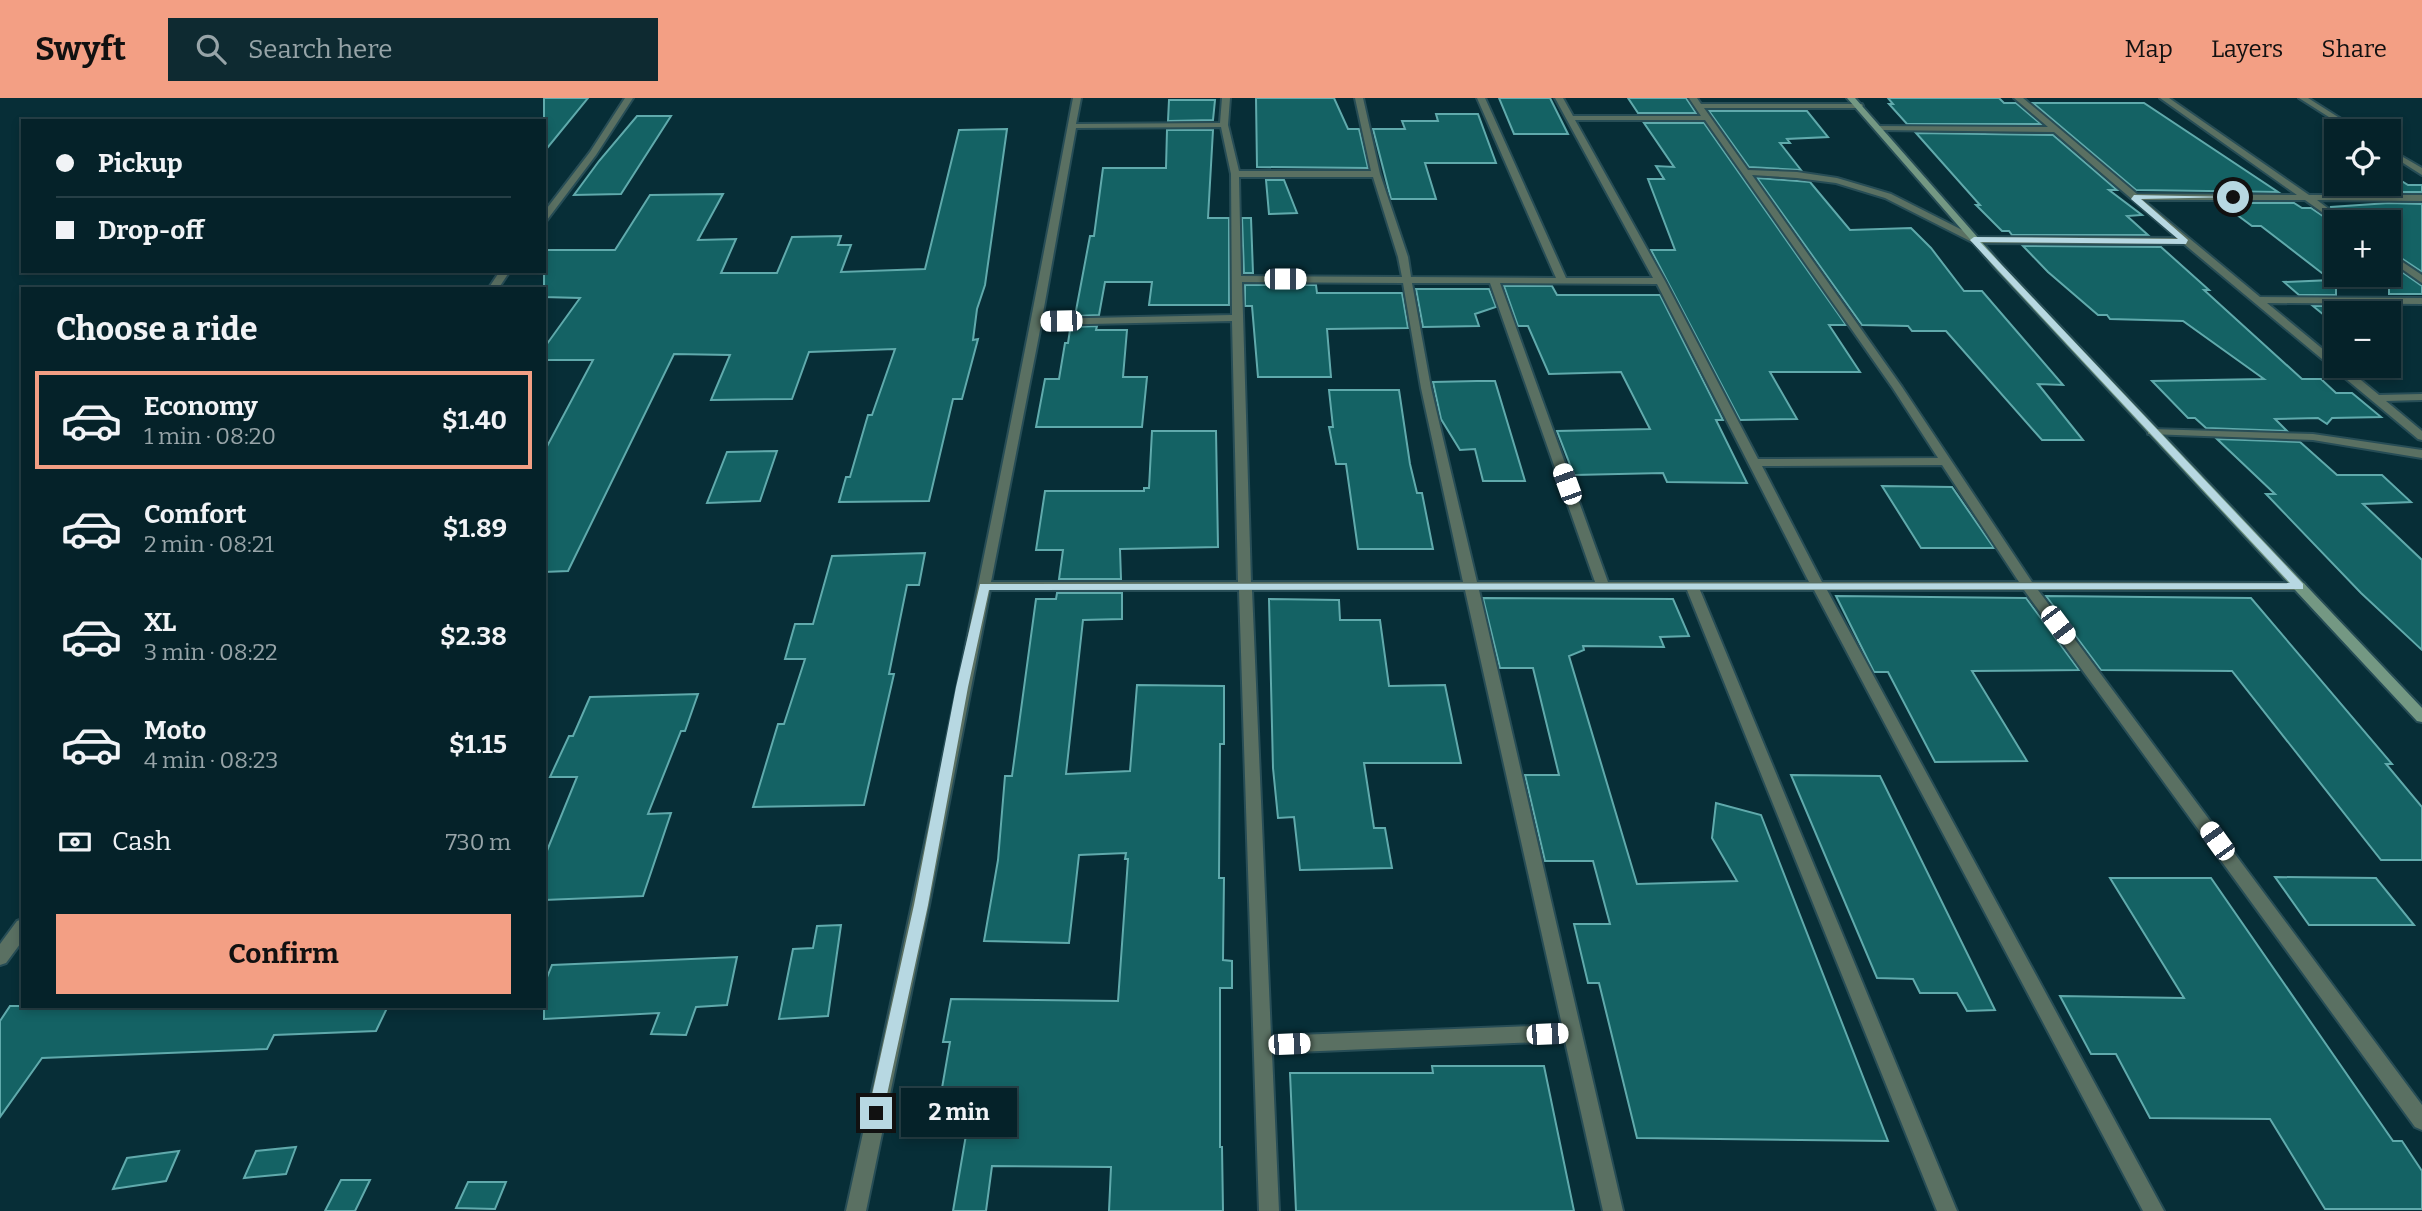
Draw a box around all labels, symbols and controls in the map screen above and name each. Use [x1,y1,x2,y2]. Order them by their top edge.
search box [168,18,658,81]
text: Swyft [35,29,126,69]
icon: search [192,30,230,68]
text: Search here [248,34,392,65]
text: Map [2125,35,2173,63]
text: Layers [2211,35,2283,63]
text: Share [2321,35,2387,63]
map controls [2324,119,2401,378]
button: locate [2324,119,2401,196]
text: Pickup [98,148,183,179]
route start [2217,181,2249,213]
button: + [2324,210,2401,287]
text: Drop-off [98,215,204,246]
car [1265,269,1307,290]
button: − [2324,301,2401,378]
text: Choose a ride [56,310,257,348]
car [1040,310,1083,332]
icon: car [60,389,123,452]
text: Economy [144,391,258,422]
text: $1.40 [442,405,507,436]
text: 1 min · 08:20 [144,422,276,450]
car [1550,461,1585,507]
icon: car [60,497,123,560]
text: Comfort [144,499,247,530]
text: $1.89 [443,513,507,544]
text: 2 min · 08:21 [144,530,274,558]
car [2037,602,2080,648]
icon: car [60,605,123,668]
text: XL [144,607,176,638]
text: $2.38 [440,621,507,652]
text: 3 min · 08:22 [144,638,278,666]
icon: car [60,713,123,776]
text: Moto [144,715,206,746]
text: $1.15 [449,729,507,760]
text: 4 min · 08:23 [144,746,278,774]
car [2197,818,2238,864]
icon: cash [56,823,94,861]
text: Cash [112,826,171,857]
text: 730 m [446,828,511,856]
button: Confirm [56,914,511,994]
car [1526,1023,1569,1045]
car [1268,1033,1311,1055]
callout: 2 min [900,1088,1016,1138]
route end [860,1097,892,1129]
text: 2 min [928,1098,990,1126]

